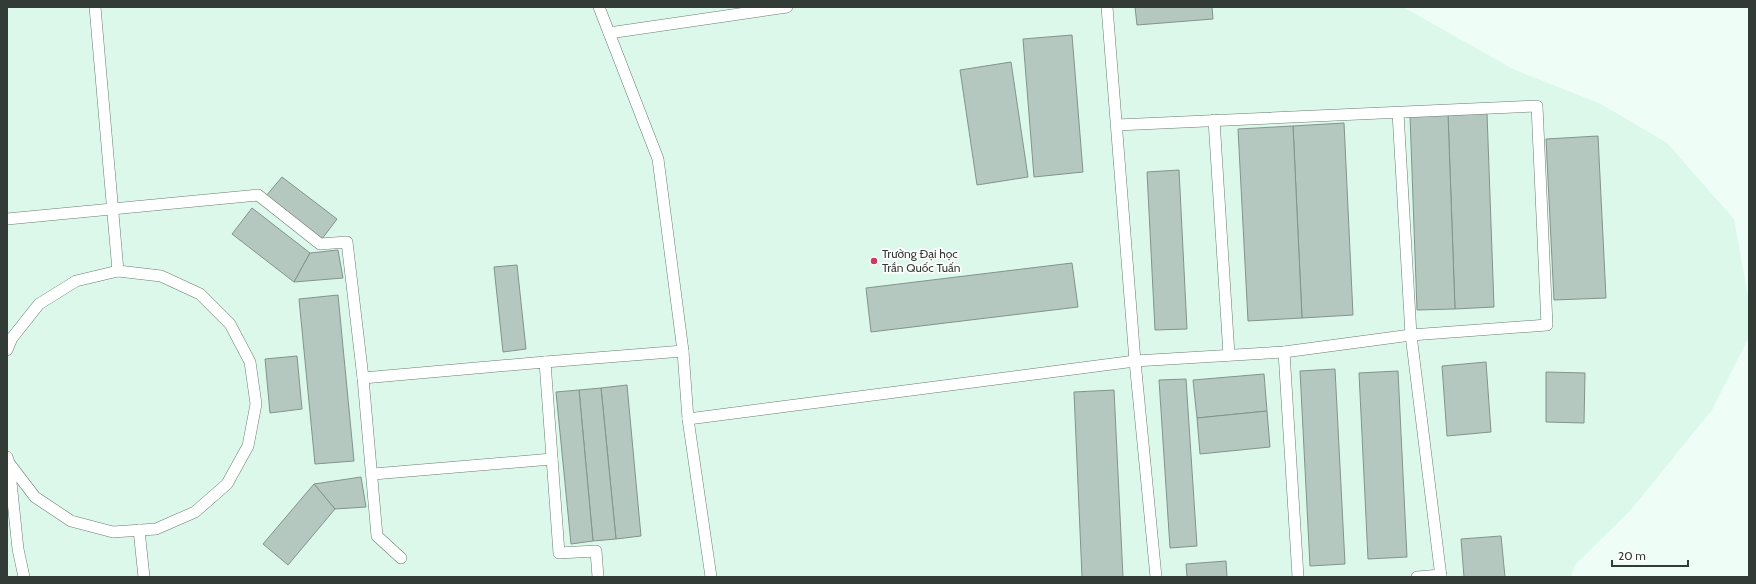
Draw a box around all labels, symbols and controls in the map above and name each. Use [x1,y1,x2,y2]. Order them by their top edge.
place label: Trường Đại học Trần Quốc Tuấn [882,246,961,275]
marker: Trường Đại học Trần Quốc Tuấn [869,256,879,266]
scale bar [1612,542,1688,568]
text: 20 m [1618,548,1646,563]

